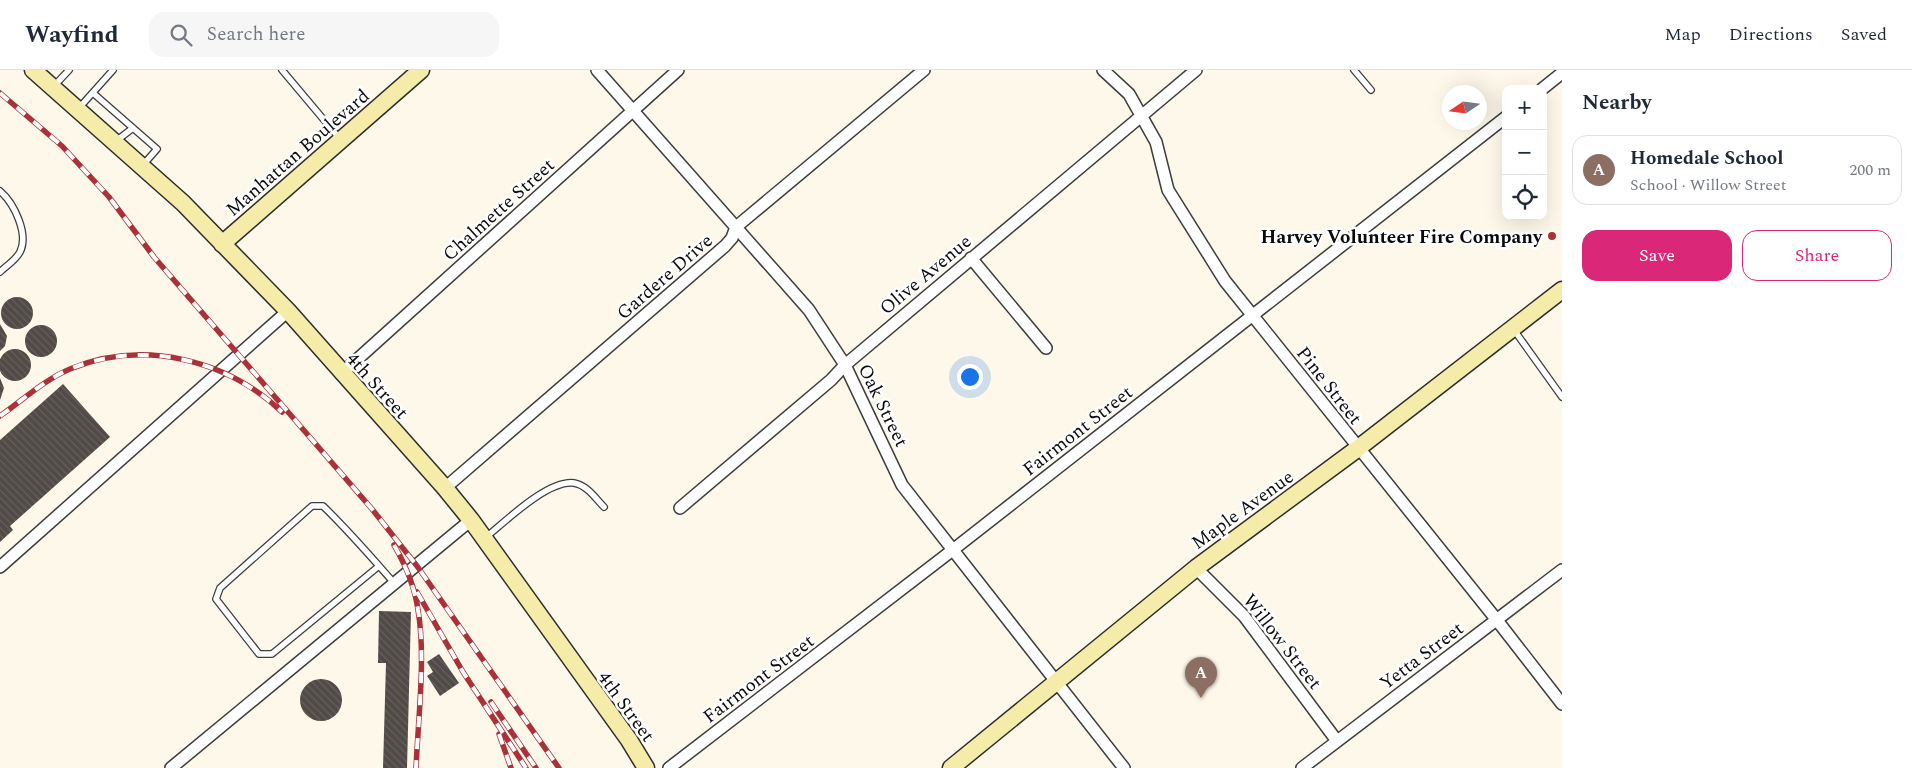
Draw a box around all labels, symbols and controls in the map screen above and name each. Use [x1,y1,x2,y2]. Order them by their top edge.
search box [149,12,499,57]
text: Wayfind [25,17,119,53]
text: Search here [207,20,305,49]
icon: search [167,21,195,49]
text: Map [1665,21,1701,48]
text: Directions [1729,21,1813,48]
text: Saved [1841,21,1887,48]
street label: Manhattan Boulevard [220,82,376,224]
north arrow [1442,85,1487,130]
map controls [1502,85,1547,220]
button: + [1502,85,1547,130]
text: Nearby [1582,87,1652,119]
button: − [1502,130,1547,175]
text: Homedale School [1630,144,1783,173]
street label: Chalmette Street [436,152,562,269]
text: A [1593,158,1605,182]
text: 200 m [1849,158,1891,182]
text: School · Willow Street [1630,173,1786,197]
button: locate [1502,175,1547,220]
place label: Harvey Volunteer Fire Company [1261,223,1543,252]
street label: Gardere Drive [610,227,720,327]
street label: Olive Avenue [873,228,978,322]
marker: Harvey Volunteer Fire Company [1546,230,1558,242]
button: Save [1582,230,1732,281]
button: Share [1742,230,1892,281]
street label: Pine Street [1289,340,1369,432]
street label: 4th Street [339,346,415,426]
street label: Oak Street [850,359,915,453]
your location [957,364,983,390]
street label: Fairmont Street [1017,379,1139,484]
street label: Maple Avenue [1186,463,1300,557]
street label: Willow Street [1235,588,1329,696]
street label: Yetta Street [1374,615,1470,698]
street label: Fairmont Street [697,627,821,731]
pin: A [1185,657,1217,698]
street label: 4th Street [590,665,662,749]

